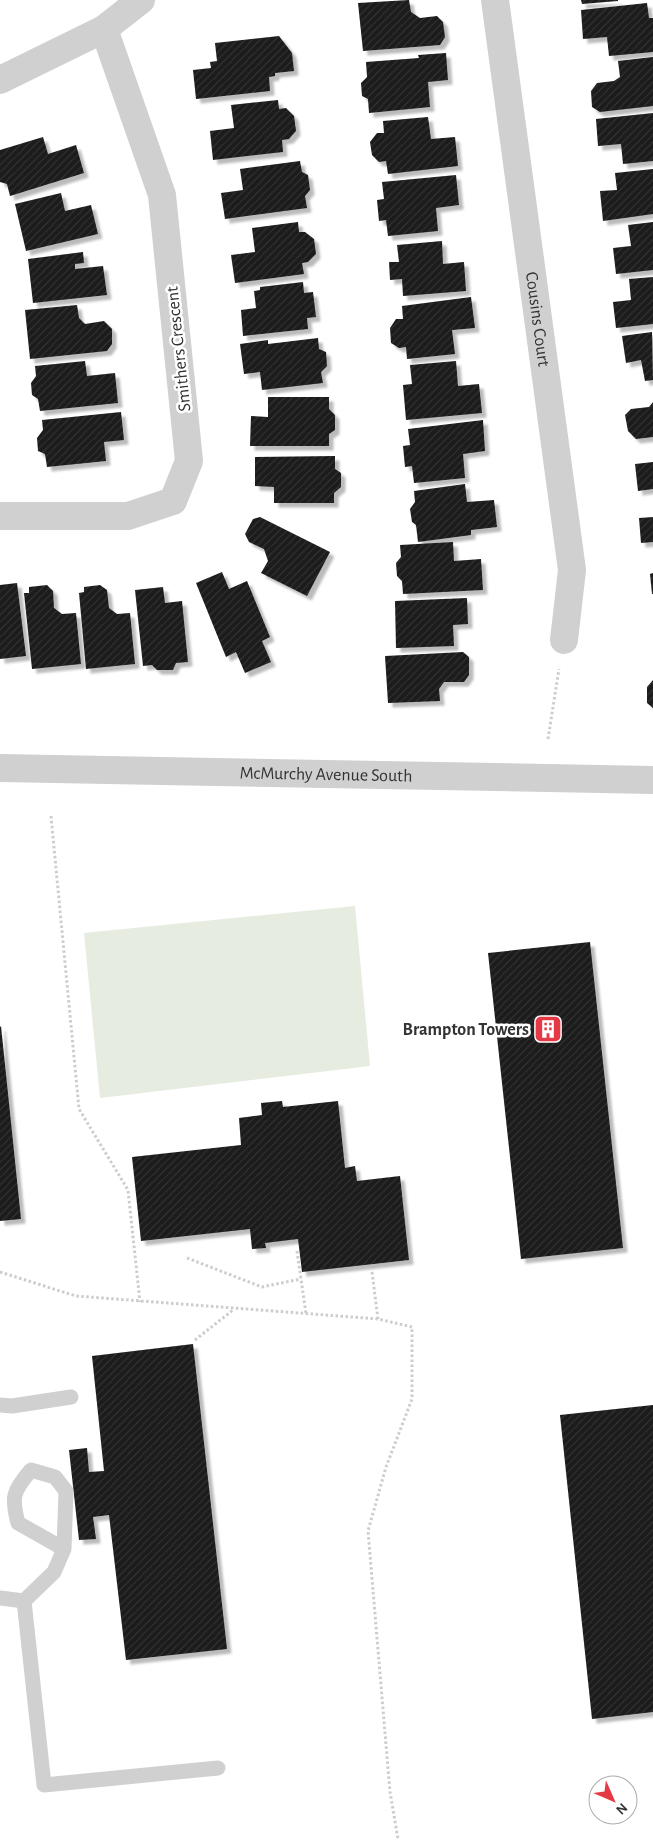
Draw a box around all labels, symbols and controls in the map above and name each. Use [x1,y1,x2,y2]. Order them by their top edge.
street label: Cousins Court [522,271,552,368]
street label: Smithers Crescent [163,285,195,412]
street label: McMurchy Avenue South [239,764,413,786]
building icon: Brampton Towers [533,1014,563,1044]
place label: Brampton Towers [403,1021,529,1039]
north arrow [588,1775,638,1825]
text: N [613,1800,630,1817]

